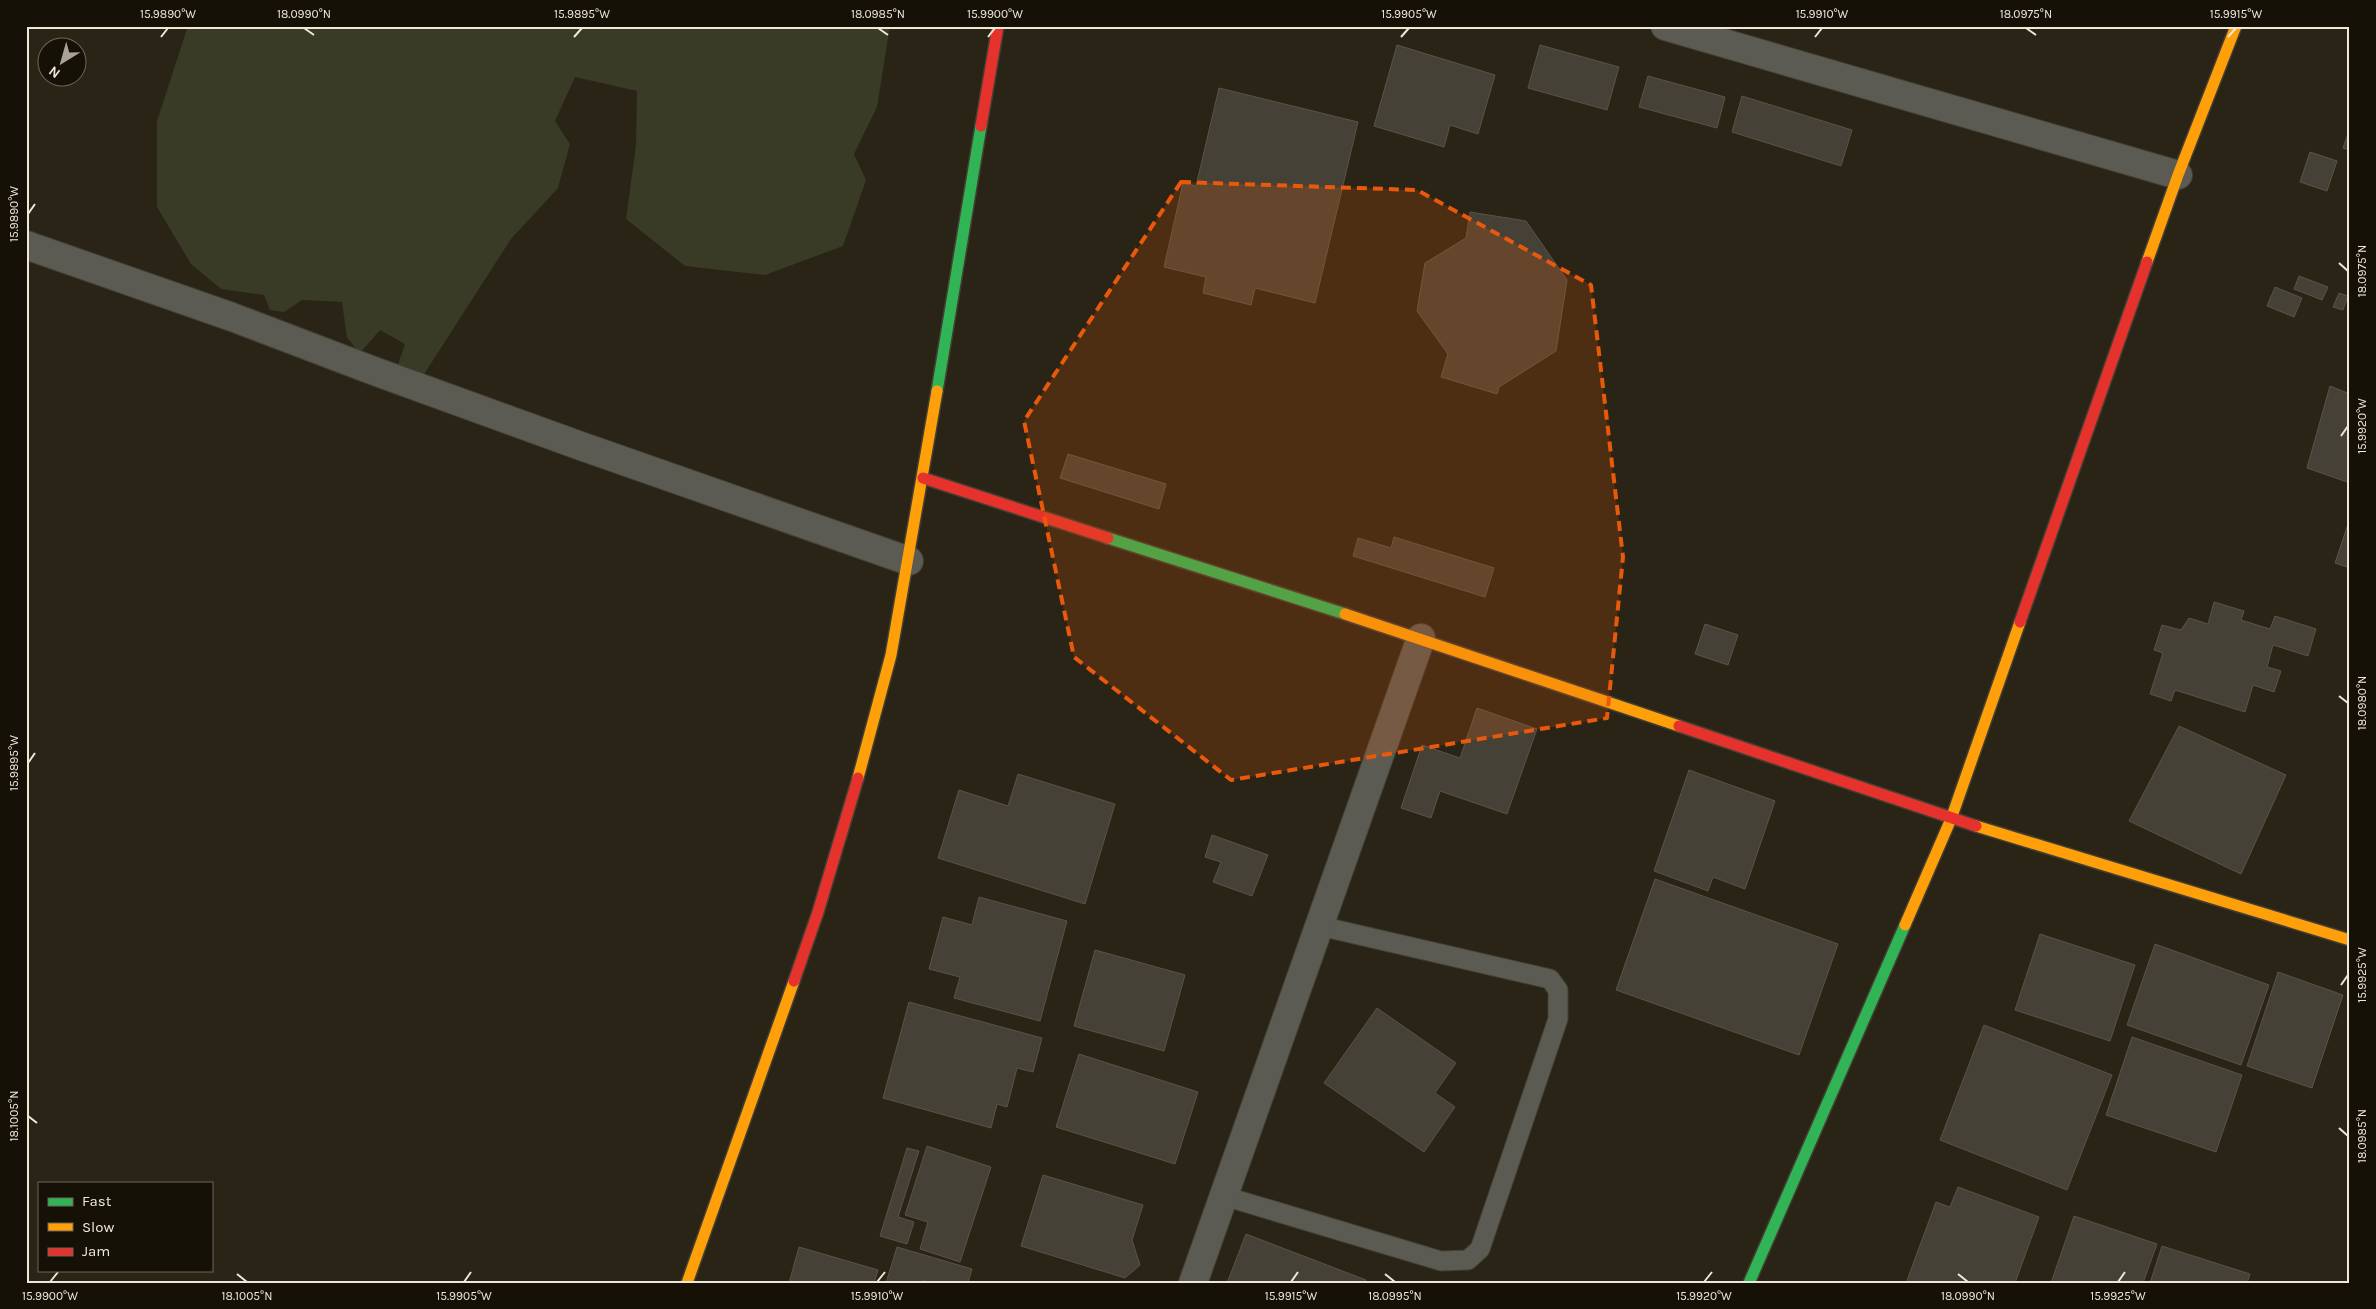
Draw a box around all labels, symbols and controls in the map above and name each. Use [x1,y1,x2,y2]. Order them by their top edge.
text: 15.9890°W [140,7,196,21]
text: 18.0990°N [277,7,331,21]
text: 15.9895°W [554,7,610,21]
text: 18.0985°N [851,7,905,21]
text: 15.9900°W [967,7,1023,21]
text: 15.9905°W [1381,7,1437,21]
text: 15.9910°W [1796,7,1849,21]
text: 18.0975°N [2000,7,2052,21]
text: 15.9915°W [2210,7,2262,21]
north arrow [38,38,88,88]
text: N [45,62,64,82]
text: 15.9890°W [7,186,21,242]
text: 18.0975°N [2355,245,2369,297]
text: 15.9920°W [2355,398,2369,454]
text: 18.0980°N [2355,676,2369,730]
text: 15.9895°W [7,735,21,791]
text: 15.9925°W [2355,947,2369,1003]
text: 18.1005°N [7,1091,21,1141]
text: 18.0985°N [2355,1109,2369,1163]
legend [38,1182,212,1272]
text: Fast [82,1192,112,1210]
text: Slow [82,1218,114,1236]
text: Jam [82,1242,110,1260]
text: 15.9900°W [22,1289,78,1303]
text: 18.1005°N [222,1289,272,1303]
text: 15.9905°W [436,1289,492,1303]
text: 15.9910°W [851,1289,904,1303]
text: 15.9915°W [1265,1289,1317,1303]
text: 18.0995°N [1368,1289,1422,1303]
text: 15.9920°W [1676,1289,1732,1303]
text: 18.0990°N [1941,1289,1995,1303]
text: 15.9925°W [2090,1289,2146,1303]

